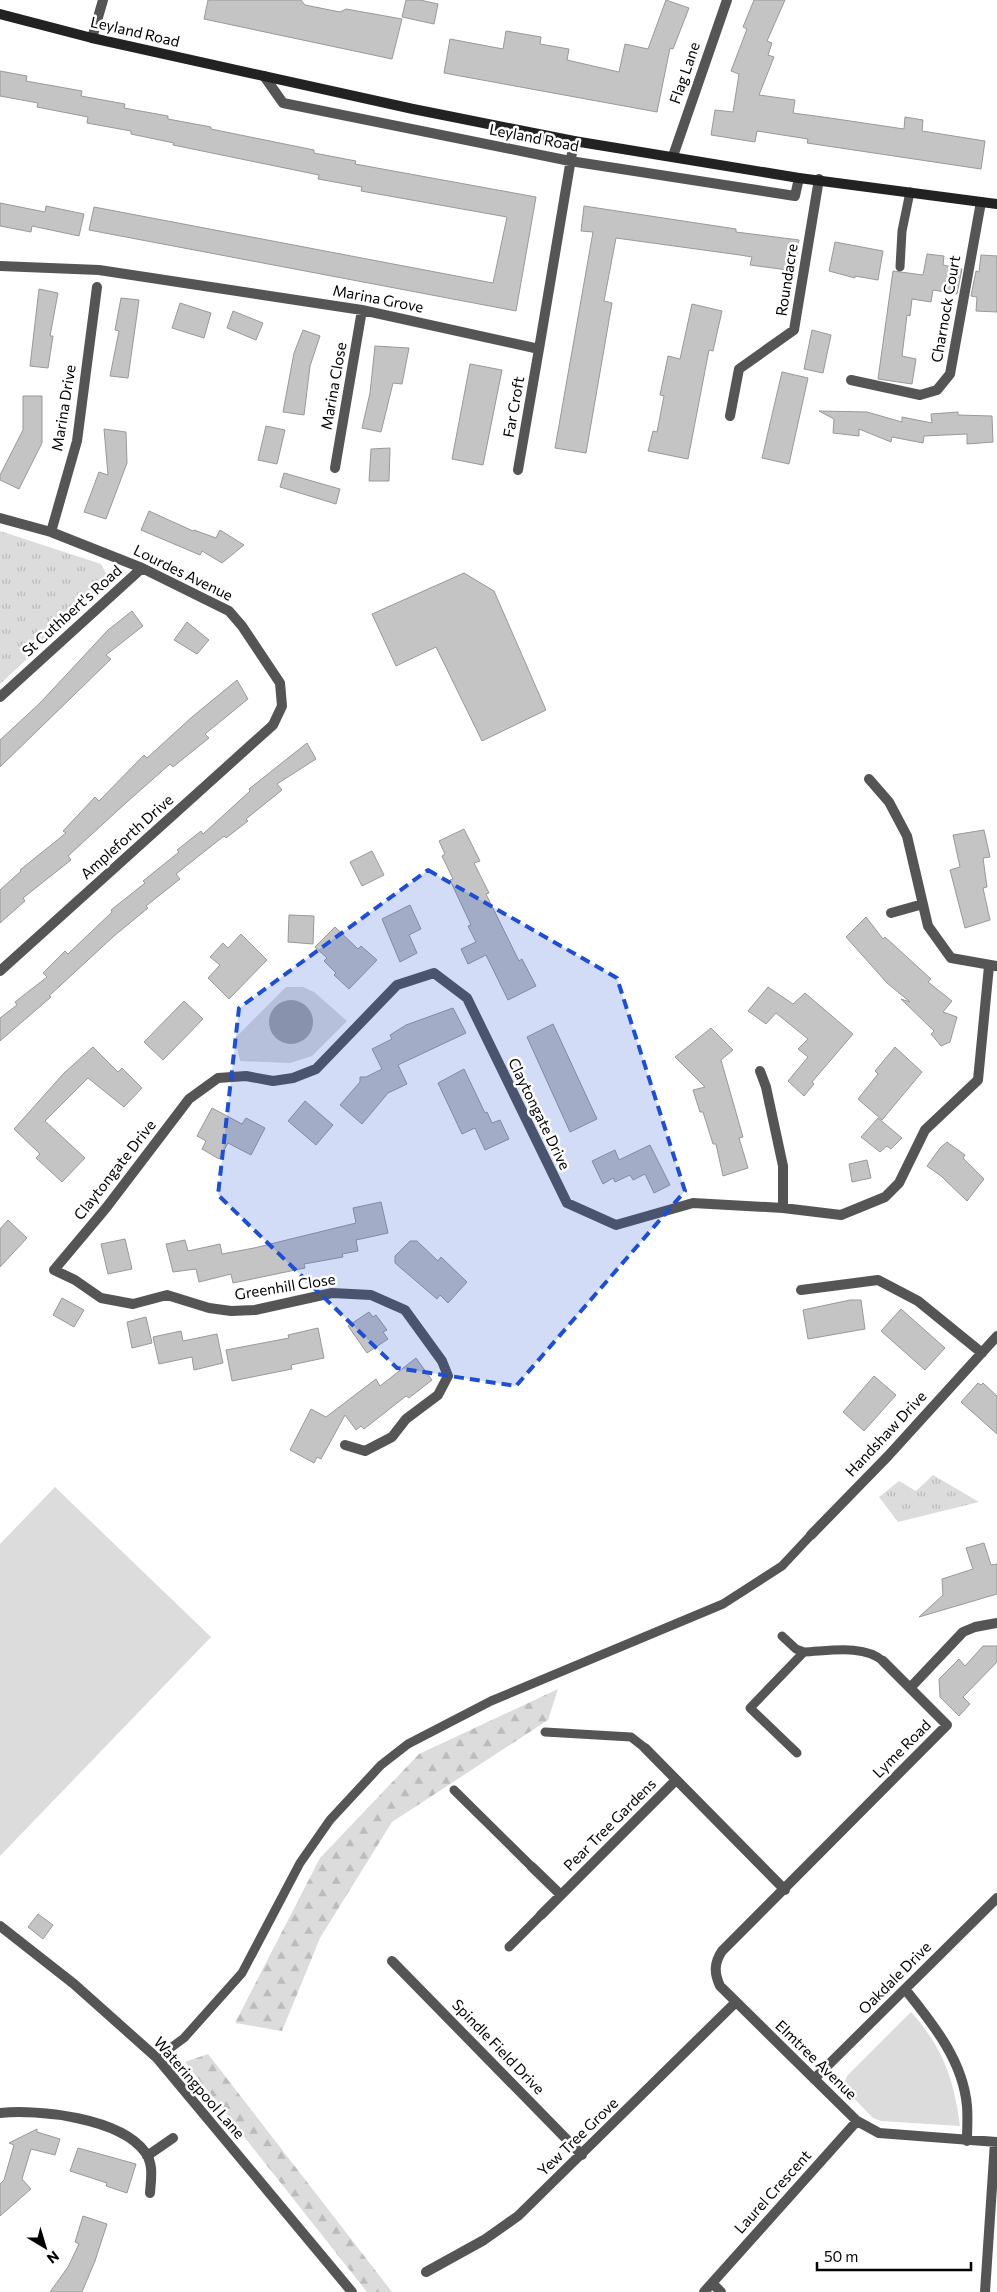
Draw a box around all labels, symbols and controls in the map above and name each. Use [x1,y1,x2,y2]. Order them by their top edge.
street label: Leyland Road [89,12,182,50]
street label: Flag Lane [665,39,703,106]
street label: Leyland Road [488,120,581,155]
street label: Roundacre [771,242,801,317]
street label: Charnock Court [927,254,963,364]
street label: Marina Grove [331,280,425,316]
street label: Marina Close [316,340,350,431]
street label: Marina Drive [47,363,79,452]
street label: Far Croft [499,375,527,439]
street label: Lourdes Avenue [131,540,236,604]
street label: St Cuthbert's Road [18,561,125,660]
street label: Ampleforth Drive [76,790,176,883]
street label: Claytongate Drive [505,1055,575,1172]
street label: Claytongate Drive [70,1116,159,1223]
street label: Greenhill Close [233,1269,337,1303]
street label: Handshaw Drive [841,1387,930,1480]
street label: Lyme Road [868,1715,934,1781]
street label: Pear Tree Gardens [559,1774,659,1874]
street label: Oakdale Drive [854,1937,934,2017]
street label: Spindle Field Drive [449,1995,549,2098]
street label: Elmtree Avenue [772,2016,861,2103]
street label: Wateringpool Lane [151,2033,249,2142]
street label: Yew Tree Grove [533,2093,621,2179]
street label: Laurel Crescent [730,2146,814,2237]
north arrow [20,2222,70,2272]
scale bar [817,2240,971,2272]
text: 50 m [824,2247,858,2265]
text: N [44,2248,63,2268]

